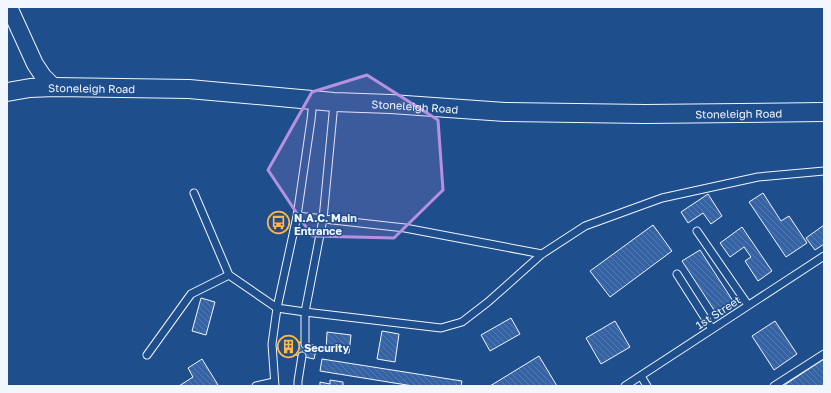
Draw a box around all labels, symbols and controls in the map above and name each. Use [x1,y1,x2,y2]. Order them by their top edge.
street label: Stoneleigh Road [48,80,135,95]
street label: Stoneleigh Road [371,97,459,115]
street label: Stoneleigh Road [695,106,782,120]
bus stop icon: N.A.C. Main Entrance [266,210,292,236]
place label: N.A.C. Main Entrance [294,211,357,237]
street label: 1st Street [693,293,743,331]
building icon: Security [276,334,302,360]
place label: Security [304,341,350,354]

